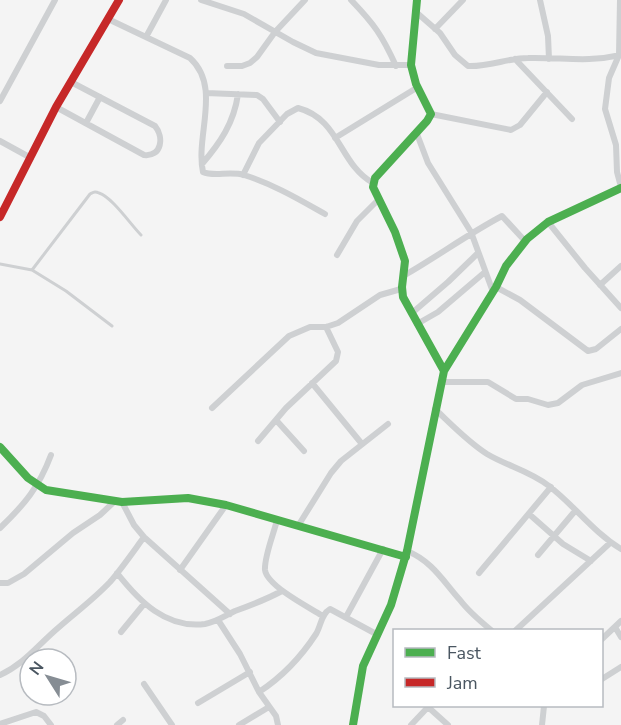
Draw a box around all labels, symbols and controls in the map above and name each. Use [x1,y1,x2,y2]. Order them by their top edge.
legend [393,629,603,707]
text: Fast [447,641,482,665]
north arrow [18,647,78,707]
text: N [24,657,49,680]
text: Jam [446,671,478,695]

